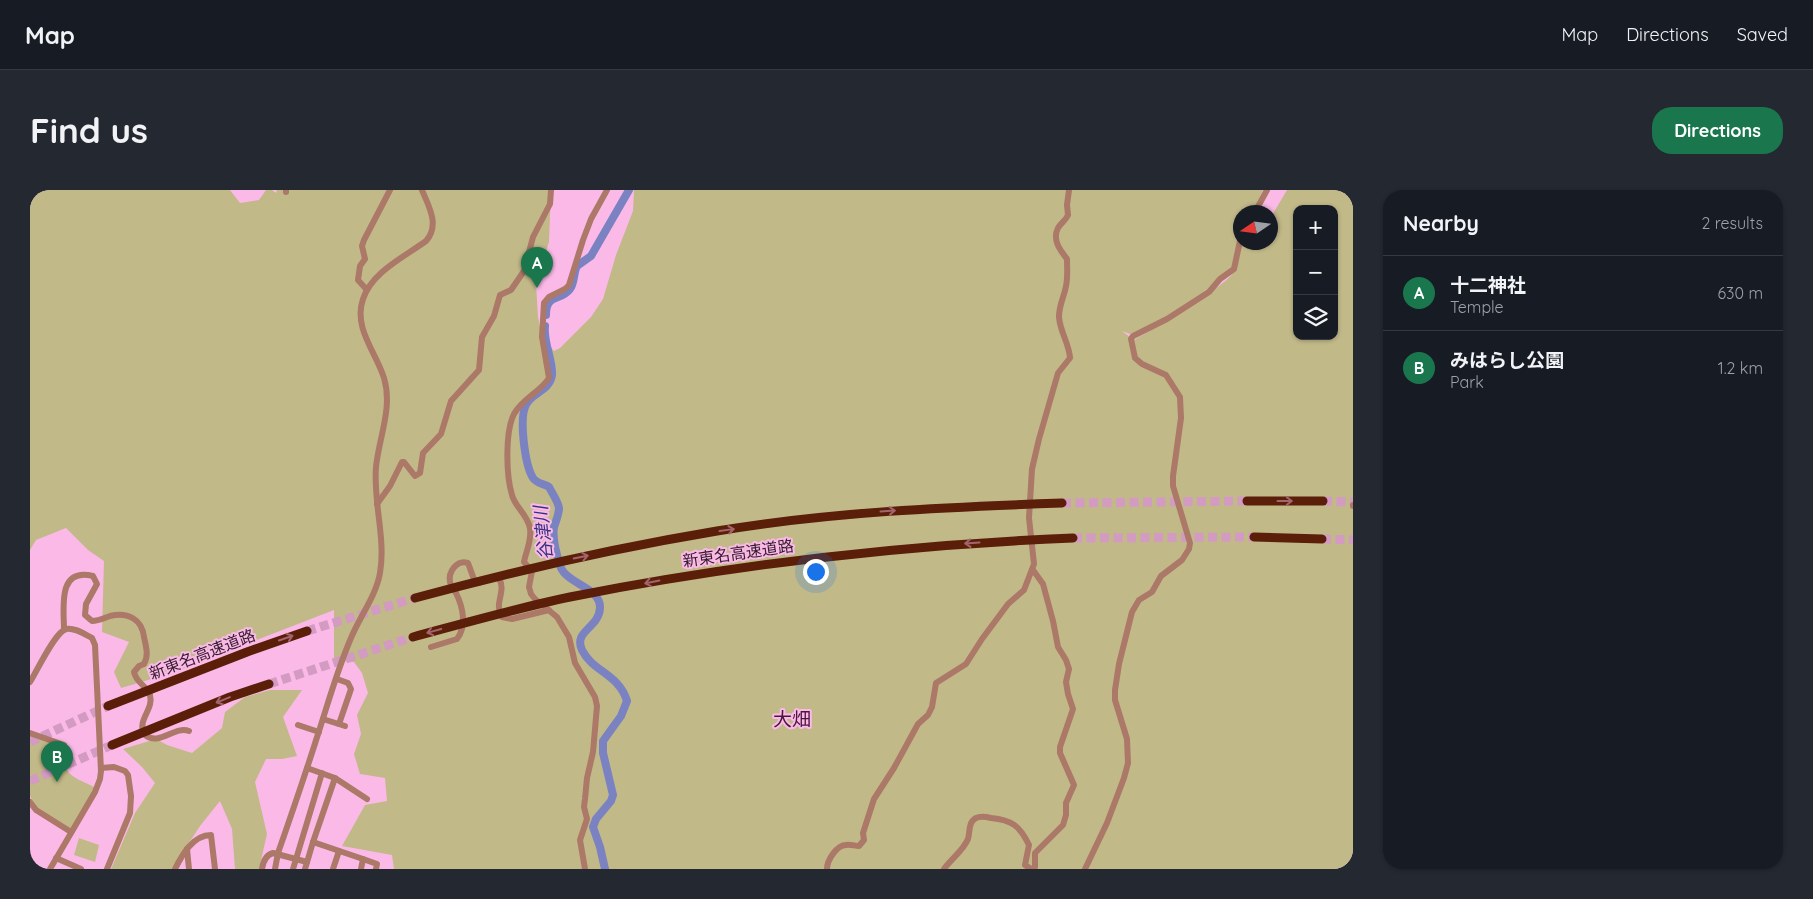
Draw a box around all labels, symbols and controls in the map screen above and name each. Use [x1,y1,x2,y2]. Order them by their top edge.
text: Map [25,20,75,50]
text: Map [1561,23,1598,46]
text: Directions [1626,23,1709,46]
text: Saved [1737,23,1788,46]
button: Directions [1652,107,1783,154]
text: Find us [30,108,148,152]
north arrow [1233,205,1278,250]
map controls [1293,205,1338,340]
button: + [1293,205,1338,250]
text: Nearby [1403,210,1479,236]
text: 2 results [1701,213,1763,233]
pin: A [521,247,553,288]
button: − [1293,250,1338,295]
text: 十二神社 [1450,273,1526,297]
text: A [1414,283,1424,303]
text: 630 m [1718,283,1763,303]
button: layers [1293,295,1338,340]
text: Temple [1450,297,1504,317]
text: みはらし公園 [1450,348,1564,372]
text: B [1414,358,1424,378]
text: 1.2 km [1718,358,1763,378]
text: Park [1450,372,1484,392]
one-way arrow [1276,496,1292,506]
water label: 谷津川 [529,503,557,561]
one-way arrow [880,506,896,516]
one-way arrow [718,525,734,535]
street label: 新東名高速道路 [681,535,795,571]
one-way arrow [964,538,980,547]
one-way arrow [572,552,588,561]
your location [803,559,829,585]
one-way arrow [645,578,661,588]
street label: 新東名高速道路 [146,625,258,683]
one-way arrow [427,627,443,637]
one-way arrow [278,633,294,643]
one-way arrow [216,696,231,706]
district label: 大畑 [773,707,811,731]
pin: B [41,741,73,782]

